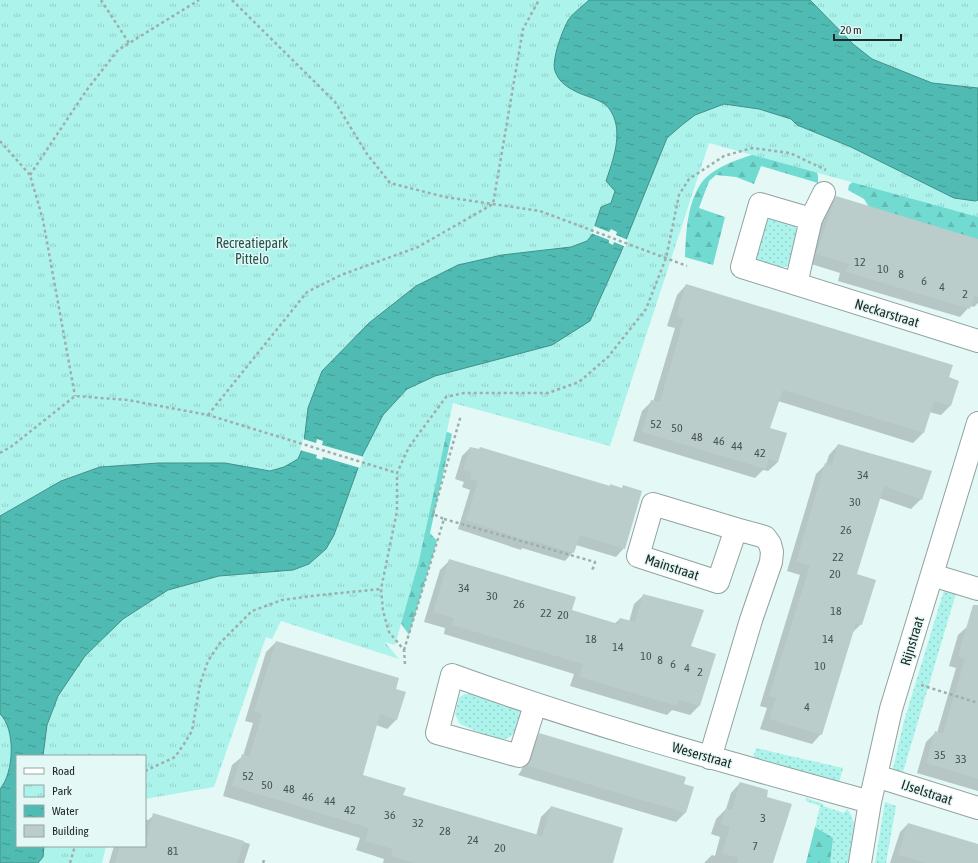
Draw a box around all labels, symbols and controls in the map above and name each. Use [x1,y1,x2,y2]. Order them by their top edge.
scale bar [834,16,901,42]
text: 20 m [840,23,862,37]
park label: Recreatiepark Pittelo [216,235,288,267]
house number: 12 [854,255,866,269]
house number: 10 [877,262,889,276]
house number: 8 [898,267,904,281]
house number: 6 [921,274,927,288]
house number: 4 [939,280,945,294]
house number: 2 [962,287,968,301]
street label: Neckarstraat [853,296,921,330]
house number: 52 [650,417,662,431]
house number: 50 [671,421,683,435]
house number: 48 [691,430,703,444]
house number: 46 [713,434,725,448]
house number: 44 [731,439,743,453]
house number: 42 [754,446,766,460]
house number: 34 [857,468,869,482]
house number: 30 [849,495,861,509]
house number: 26 [840,523,852,537]
house number: 22 [832,550,844,564]
street label: Mainstraat [643,551,701,583]
house number: 20 [829,567,841,581]
house number: 34 [458,581,470,595]
house number: 30 [486,589,498,603]
house number: 26 [513,597,525,611]
house number: 18 [830,604,842,618]
house number: 22 [540,606,552,620]
house number: 20 [557,608,569,622]
street label: Rijnstraat [897,615,927,667]
house number: 18 [585,632,597,646]
house number: 14 [822,632,834,646]
house number: 14 [612,640,624,654]
house number: 10 [640,649,652,663]
house number: 8 [657,653,663,667]
house number: 6 [670,657,676,671]
house number: 10 [814,659,826,673]
house number: 4 [684,661,690,675]
house number: 2 [697,665,703,679]
house number: 4 [804,700,810,714]
street label: Weserstraat [670,739,734,771]
house number: 35 [934,748,946,762]
house number: 33 [955,752,967,766]
legend [16,755,146,847]
text: Road [52,764,75,778]
house number: 52 [242,769,254,783]
street label: IJselstraat [899,776,955,808]
house number: 50 [261,778,273,792]
house number: 48 [283,782,295,796]
text: Park [52,784,73,798]
house number: 46 [302,790,314,804]
house number: 44 [324,794,336,808]
house number: 42 [344,803,356,817]
text: Water [52,804,79,818]
house number: 36 [384,808,396,822]
house number: 3 [760,811,766,825]
house number: 32 [412,816,424,830]
text: Building [52,824,90,838]
house number: 28 [439,824,451,838]
house number: 24 [467,833,479,847]
house number: 7 [752,839,758,853]
house number: 20 [494,841,506,855]
house number: 81 [167,844,179,858]

